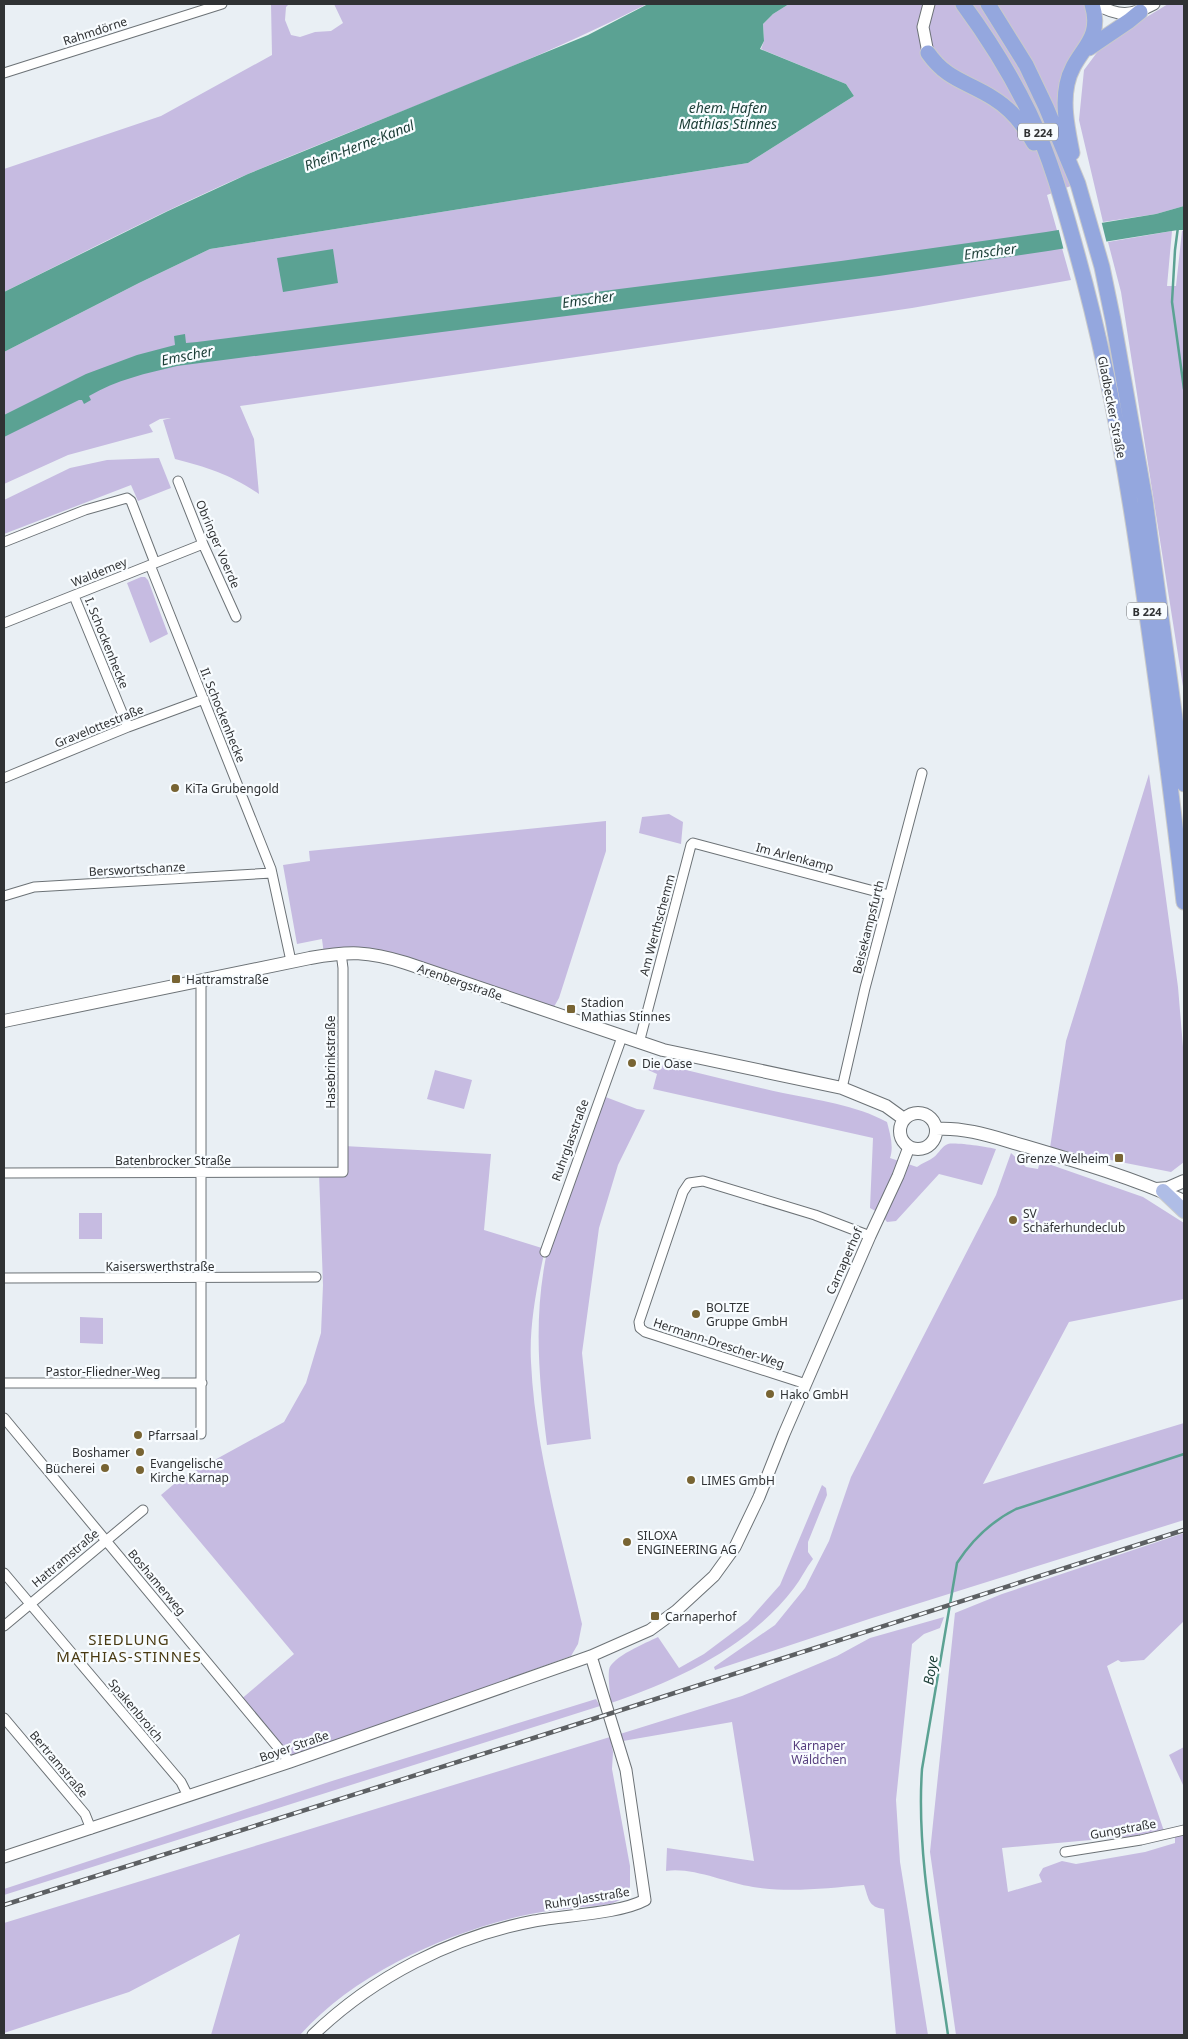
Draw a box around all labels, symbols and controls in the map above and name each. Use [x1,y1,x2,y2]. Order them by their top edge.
street label: Rahmdörne [61,13,130,49]
water label: ehem. Hafen Mathias Stinnes [679,98,777,133]
water label: Rhein-Herne-Kanal [301,115,417,175]
road number: B 224 [1018,124,1058,140]
water label: Emscher [963,238,1018,264]
water label: Emscher [561,286,616,312]
water label: Emscher [159,341,215,369]
street label: Gladbecker Straße [1094,354,1130,460]
street label: Obringer Voerde [192,497,244,591]
street label: Waldemey [69,553,130,591]
street label: I. Schockenhecke [81,595,133,691]
road number: B 224 [1127,602,1167,620]
street label: II. Schockenhecke [196,665,250,765]
street label: Gravelottestraße [52,700,146,752]
place label: KiTa Grubengold [185,780,279,797]
marker: KiTa Grubengold [169,782,181,794]
street label: Im Arlenkamp [754,838,836,876]
street label: Berswortschanze [88,858,186,880]
street label: Am Werthschemm [635,872,679,978]
street label: Beisekampsfurth [848,878,888,976]
street label: Arenbergstraße [415,960,505,1005]
place label: Hattramstraße [186,971,269,988]
marker: Hattramstraße [170,973,182,985]
place label: Stadion Mathias Stinnes [581,994,671,1025]
marker: Stadion Mathias Stinnes [565,1003,577,1015]
street label: Hasebrinkstraße [322,1015,339,1109]
place label: Die Oase [642,1055,693,1072]
marker: Die Oase [626,1057,638,1069]
street label: Ruhrglasstraße [547,1096,593,1183]
place label: Grenze Welheim [1017,1150,1109,1167]
street label: Batenbrocker Straße [115,1152,231,1169]
marker: Grenze Welheim [1113,1152,1125,1164]
place label: SV Schäferhundeclub [1023,1205,1125,1236]
marker: SV Schäferhundeclub [1007,1214,1019,1226]
street label: Carnaperhof [822,1224,867,1297]
street label: Kaiserswerthstraße [105,1258,215,1275]
place label: BOLTZE Gruppe GmbH [706,1299,788,1330]
marker: BOLTZE Gruppe GmbH [690,1308,702,1320]
street label: Hermann-Drescher-Weg [651,1314,787,1372]
street label: Pastor-Fliedner-Weg [46,1363,160,1380]
place label: Hako GmbH [780,1386,849,1403]
marker: Hako GmbH [764,1388,776,1400]
place label: Pfarrsaal [148,1427,198,1444]
marker: Pfarrsaal [132,1429,144,1441]
place label: Boshamer [72,1444,130,1461]
marker: Boshamer [134,1446,146,1458]
place label: Evangelische Kirche Karnap [150,1455,229,1486]
place label: Bücherei [45,1460,95,1477]
marker: Bücherei [99,1462,111,1474]
marker: Evangelische Kirche Karnap [134,1464,146,1476]
place label: LIMES GmbH [701,1472,775,1489]
marker: LIMES GmbH [685,1474,697,1486]
street label: Hattramstraße [28,1525,102,1591]
place label: SILOXA ENGINEERING AG [637,1527,737,1558]
marker: SILOXA ENGINEERING AG [621,1536,633,1548]
street label: Boshamerweg [124,1545,190,1619]
place label: Carnaperhof [665,1608,737,1625]
marker: Carnaperhof [649,1610,661,1622]
district label: SIEDLUNG MATHIAS-STINNES [56,1629,202,1666]
water label: Boye [918,1654,942,1686]
street label: Spakenbroich [105,1675,167,1745]
street label: Boyer Straße [257,1726,331,1766]
street label: Bertramstraße [26,1727,92,1801]
park label: Karnaper Wäldchen [791,1737,847,1768]
street label: Gungstraße [1089,1815,1158,1843]
street label: Ruhrglasstraße [543,1883,631,1913]

